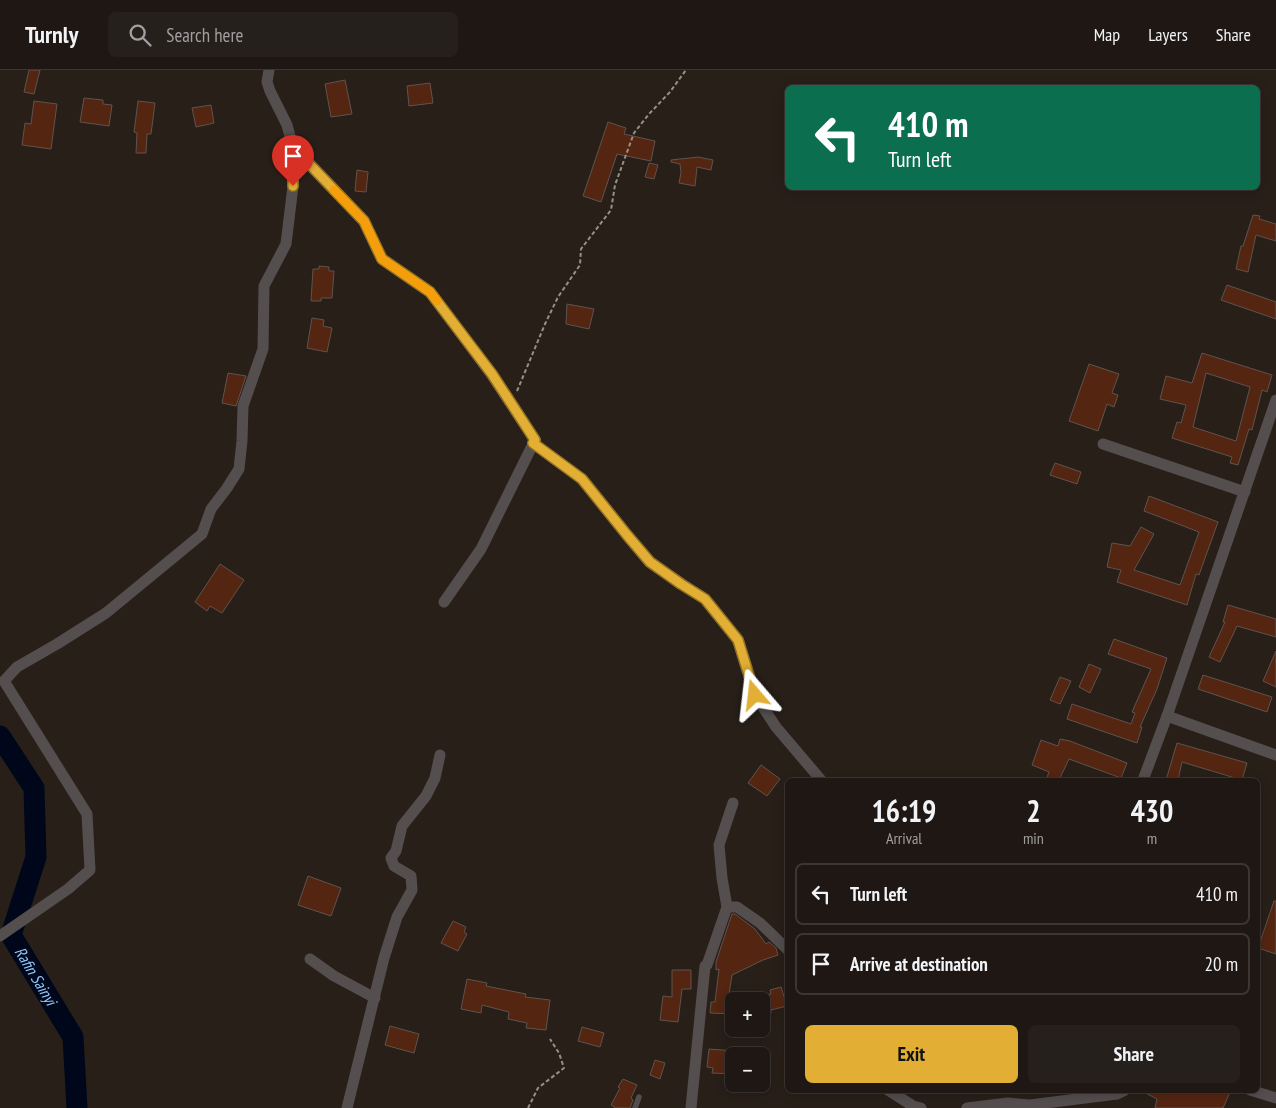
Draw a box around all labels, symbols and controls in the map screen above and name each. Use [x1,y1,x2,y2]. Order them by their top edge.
search box [108,12,458,57]
text: Turnly [25,19,78,50]
icon: search [126,21,154,49]
text: Search here [166,23,243,47]
text: Map [1094,23,1120,46]
text: Layers [1148,23,1188,46]
text: Share [1216,23,1251,46]
text: 410 m [888,101,969,147]
icon: left [805,105,870,170]
pin [272,135,314,186]
icon: arrive [279,142,307,170]
text: Turn left [888,145,952,173]
position arrow [728,668,780,720]
text: 16:19 [872,791,936,830]
text: 2 [1026,791,1041,830]
text: 430 [1130,791,1173,830]
text: Arrival [886,828,922,848]
text: min [1023,828,1044,848]
text: m [1147,828,1157,848]
icon: left [807,880,835,908]
text: Turn left [850,882,907,906]
text: 410 m [1196,882,1238,906]
water label: Rafin Sainyi [11,943,63,1011]
icon: arrive [807,950,835,978]
text: Arrive at destination [850,952,988,976]
text: 20 m [1205,952,1238,976]
map controls [725,992,770,1092]
button: + [725,992,770,1037]
button: Exit [805,1025,1018,1083]
button: Share [1028,1025,1240,1083]
button: − [725,1047,770,1092]

